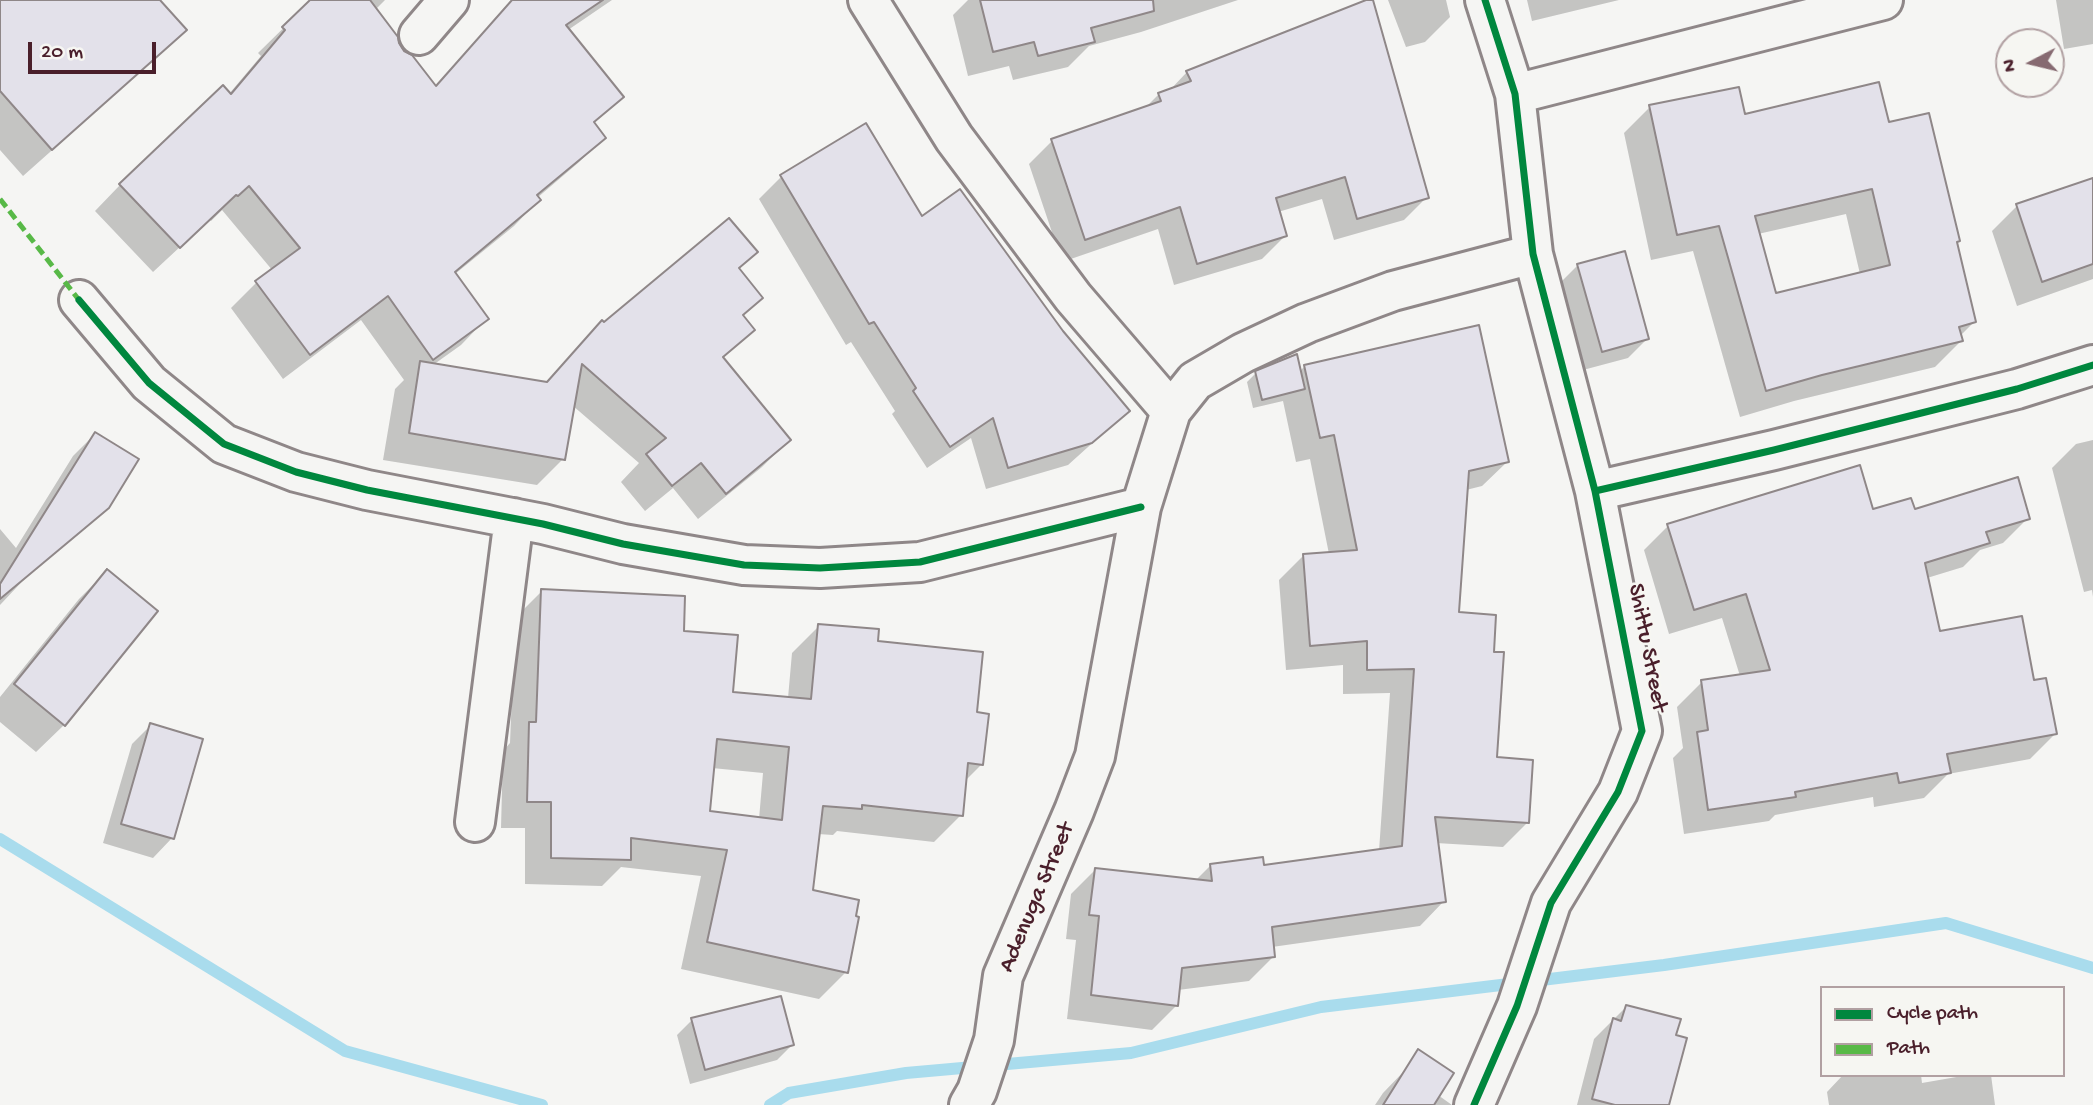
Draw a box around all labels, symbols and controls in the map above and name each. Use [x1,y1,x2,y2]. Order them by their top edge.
scale bar [32,28,159,72]
north arrow [1995,28,2065,98]
text: 20 m [41,41,83,66]
text: N [1998,58,2023,73]
street label: Shittu Street [1619,582,1673,714]
street label: Adenuga Street [994,819,1082,977]
legend [1820,986,2065,1077]
text: Cycle path [1887,1002,1978,1027]
text: Path [1887,1037,1930,1062]

